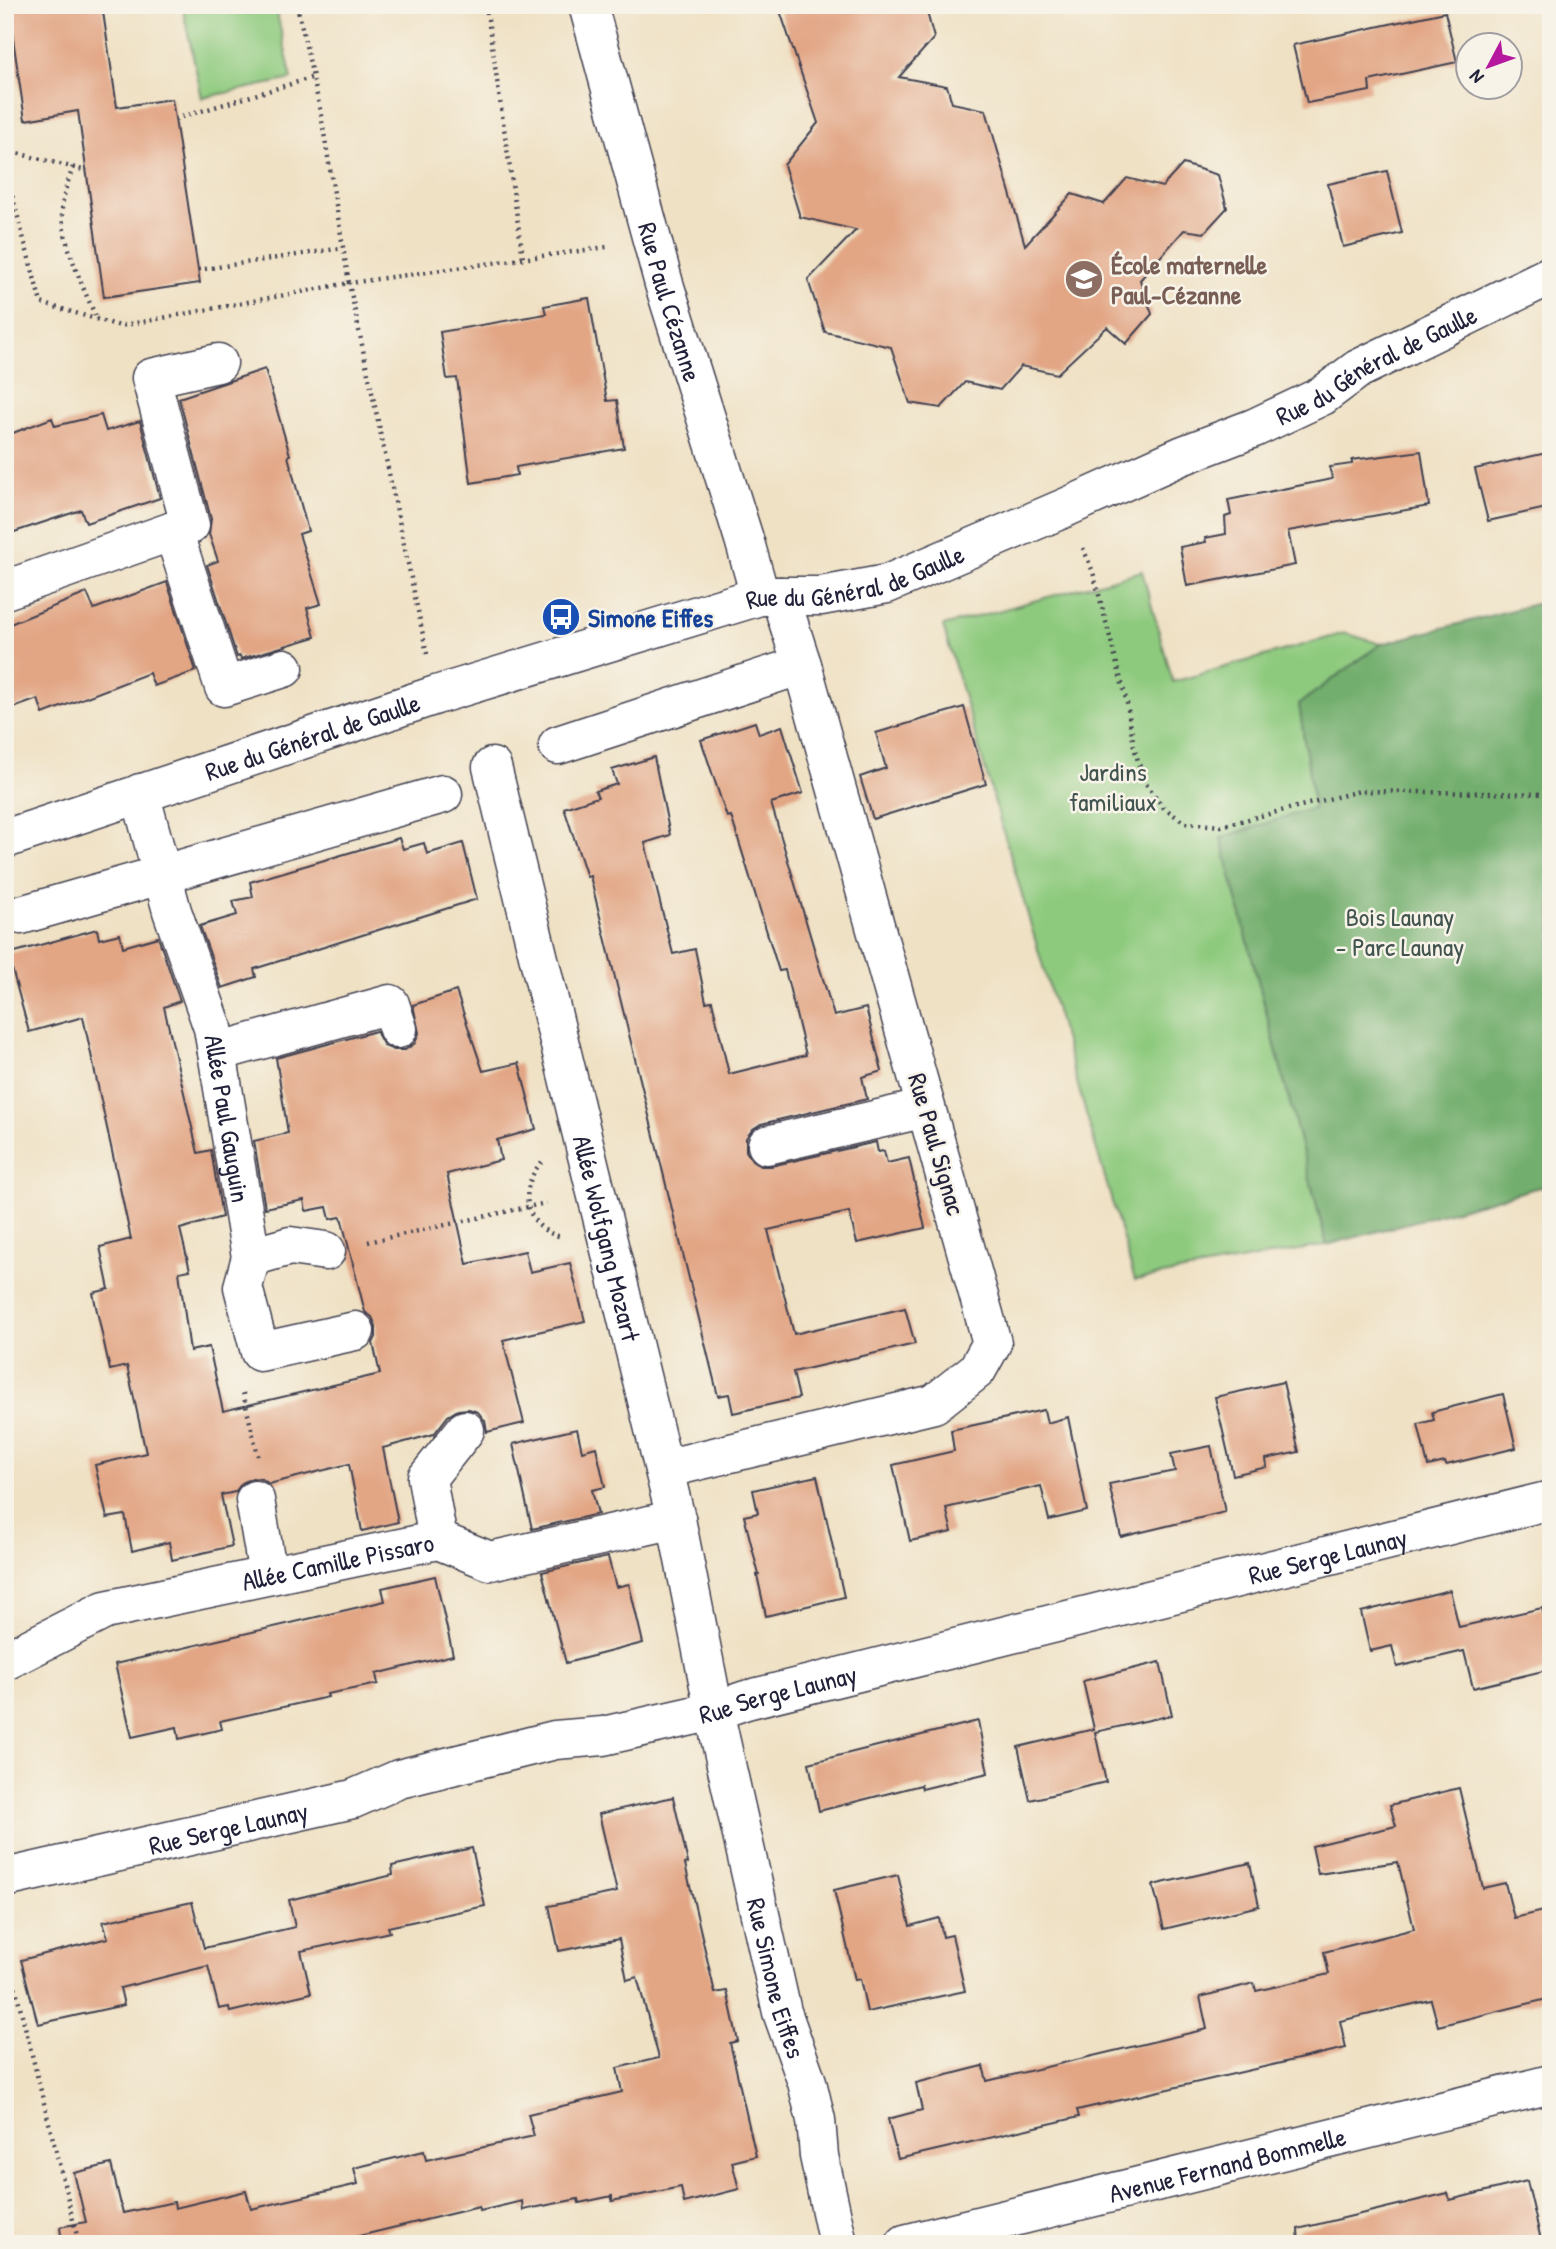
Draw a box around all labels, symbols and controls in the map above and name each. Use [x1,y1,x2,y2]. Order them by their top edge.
north arrow [1454,32,1524,102]
text: N [1463,65,1489,89]
street label: Rue Paul Cézanne [630,218,711,386]
place label: École maternelle Paul-Cézanne [1111,247,1268,312]
school or university icon: École maternelle Paul-Cézanne [1063,258,1105,300]
street label: Rue du Général de Gaulle [1270,296,1482,433]
street label: Rue du Général de Gaulle [741,536,969,617]
bus stop icon: Simone Eiffes [540,596,582,638]
place label: Simone Eiffes [588,600,713,635]
street label: Rue du Général de Gaulle [200,684,424,788]
park label: Jardins familiaux [1069,754,1157,819]
park label: Bois Launay - Parc Launay [1336,899,1464,964]
street label: Allée Paul Gauguin [197,1032,259,1205]
street label: Rue Paul Signac [900,1069,974,1219]
street label: Allée Wolfgang Mozart [565,1132,650,1346]
street label: Rue Serge Launay [1245,1519,1411,1592]
street label: Allée Camille Pissaro [239,1524,437,1598]
street label: Rue Serge Launay [696,1656,860,1731]
street label: Rue Serge Launay [145,1792,311,1862]
street label: Rue Simone Eiffes [739,1895,814,2063]
street label: Avenue Fernand Bommelle [1105,2118,1349,2210]

